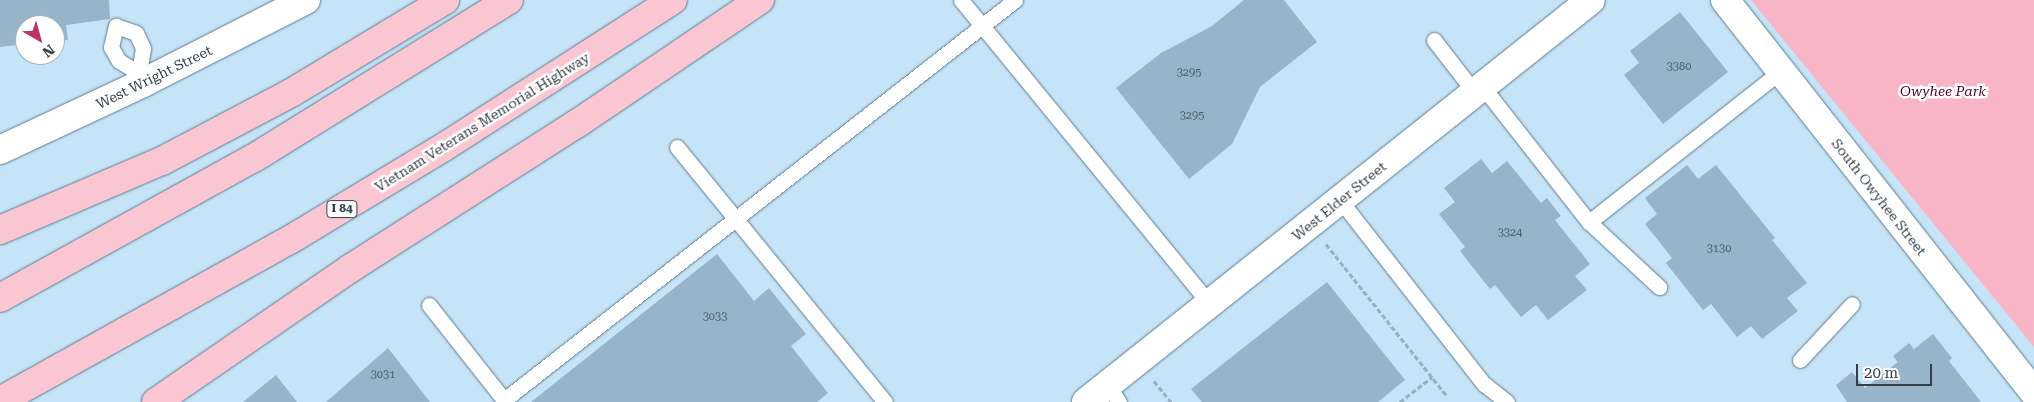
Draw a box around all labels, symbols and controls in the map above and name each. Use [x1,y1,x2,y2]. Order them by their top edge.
north arrow [15,15,65,65]
text: N [39,41,58,61]
street label: West Wright Street [93,42,215,112]
street label: Vietnam Veterans Memorial Highway [372,49,592,195]
house number: 3380 [1667,60,1691,74]
house number: 3295 [1177,66,1201,80]
park label: Owyhee Park [1900,83,1986,99]
house number: 3295 [1180,109,1204,123]
street label: South Owyhee Street [1828,135,1930,259]
street label: West Elder Street [1289,158,1389,244]
road number: I 84 [326,200,358,218]
house number: 3324 [1498,226,1522,240]
house number: 3130 [1707,242,1731,256]
house number: 3033 [703,310,727,324]
scale bar [1859,354,1935,386]
text: 20 m [1864,364,1898,382]
house number: 3031 [371,368,395,382]

